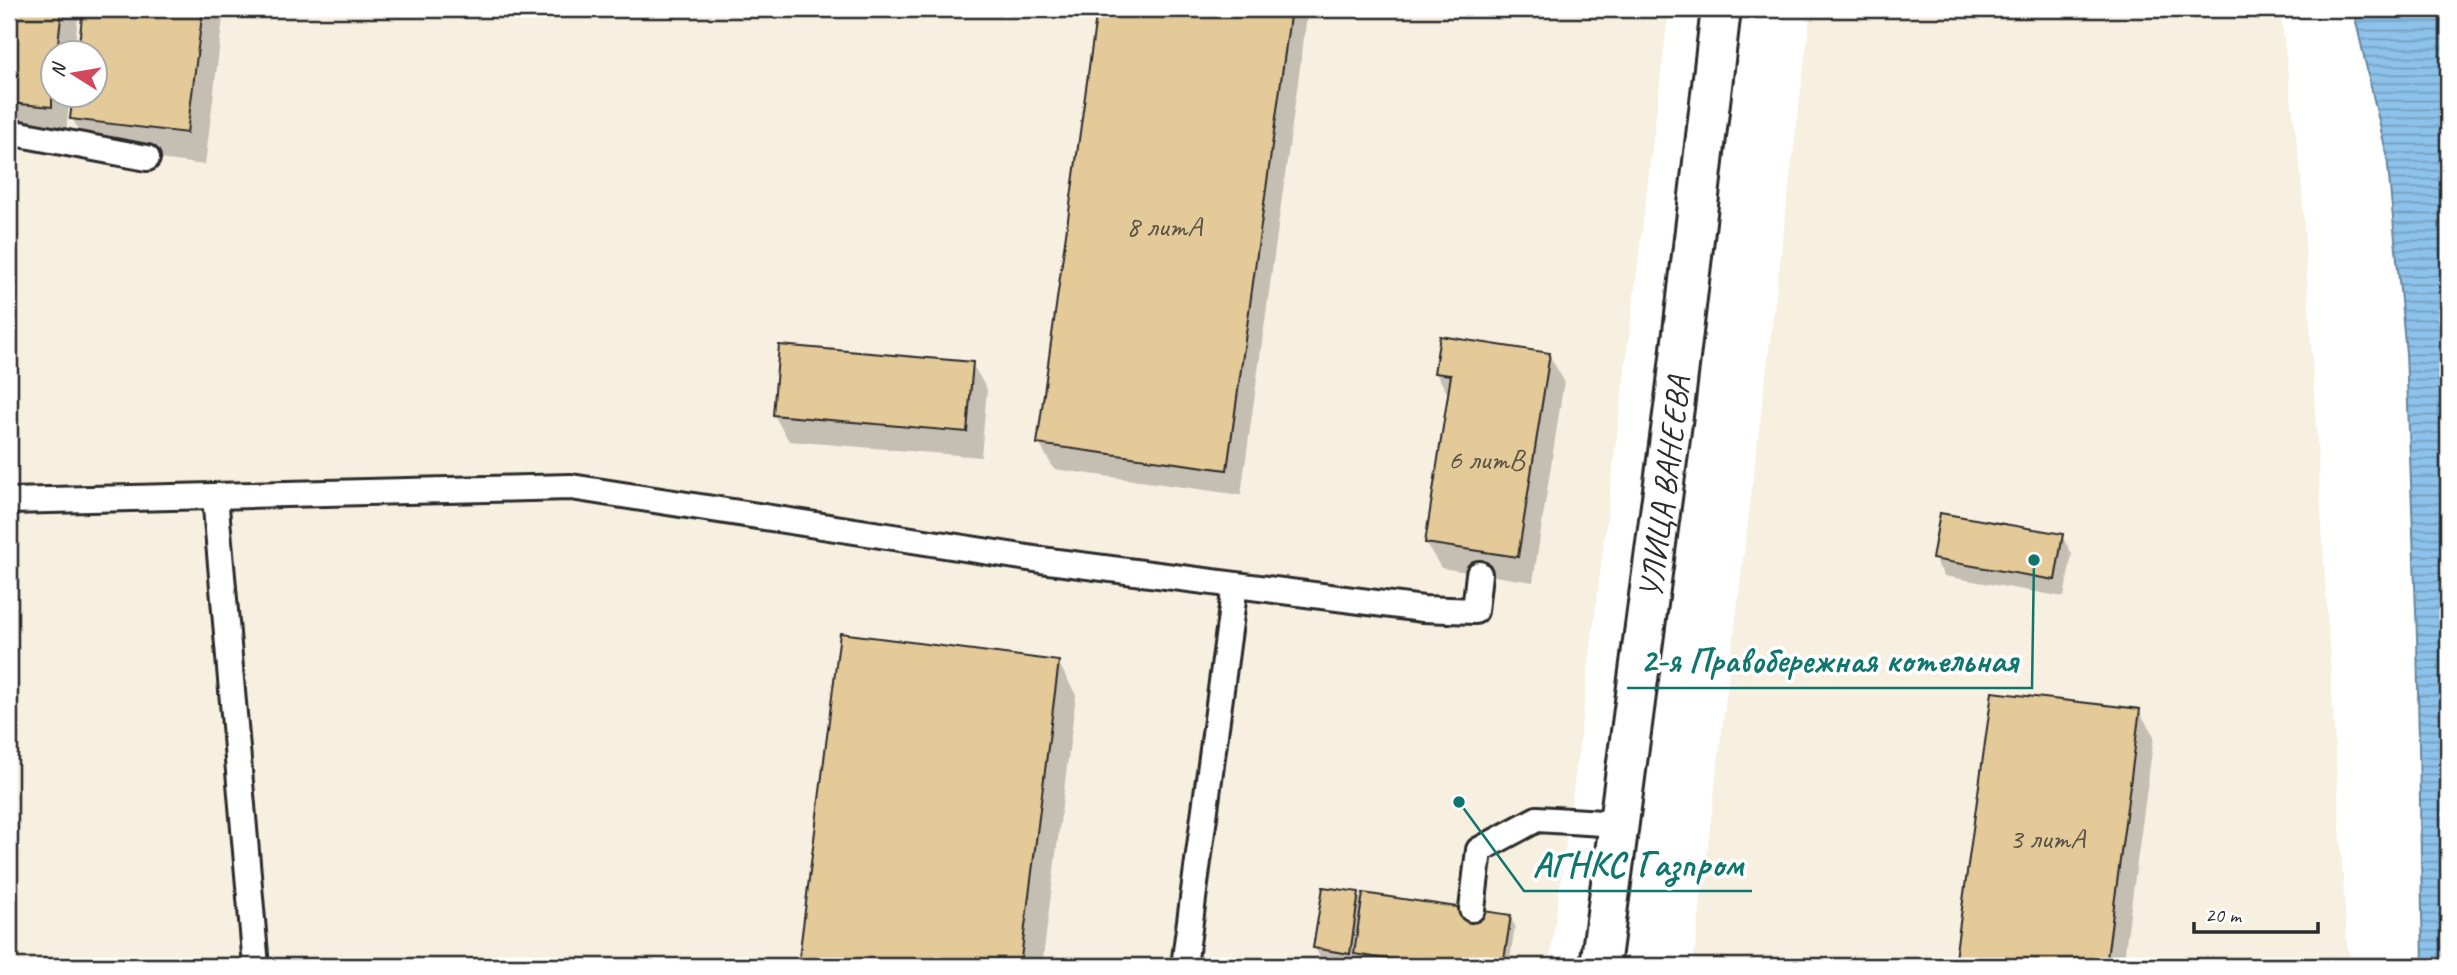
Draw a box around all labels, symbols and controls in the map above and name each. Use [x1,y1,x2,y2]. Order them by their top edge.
north arrow [38,38,108,108]
text: N [45,60,72,79]
house number: 8 литА [1126,207,1204,245]
street label: УЛИЦА ВАНЕЕВА [1629,373,1700,601]
house number: 6 литВ [1448,440,1527,478]
callout: 2-я Правобережная котельная [1627,632,2032,688]
text: 2-я Правобережная котельная [1640,638,2020,683]
house number: 3 литА [2009,819,2087,857]
callout: АГНКС Газпром [1524,835,1752,891]
text: АГНКС Газпром [1533,842,1745,887]
scale bar [2194,891,2319,935]
text: 20 m [2205,902,2243,928]

